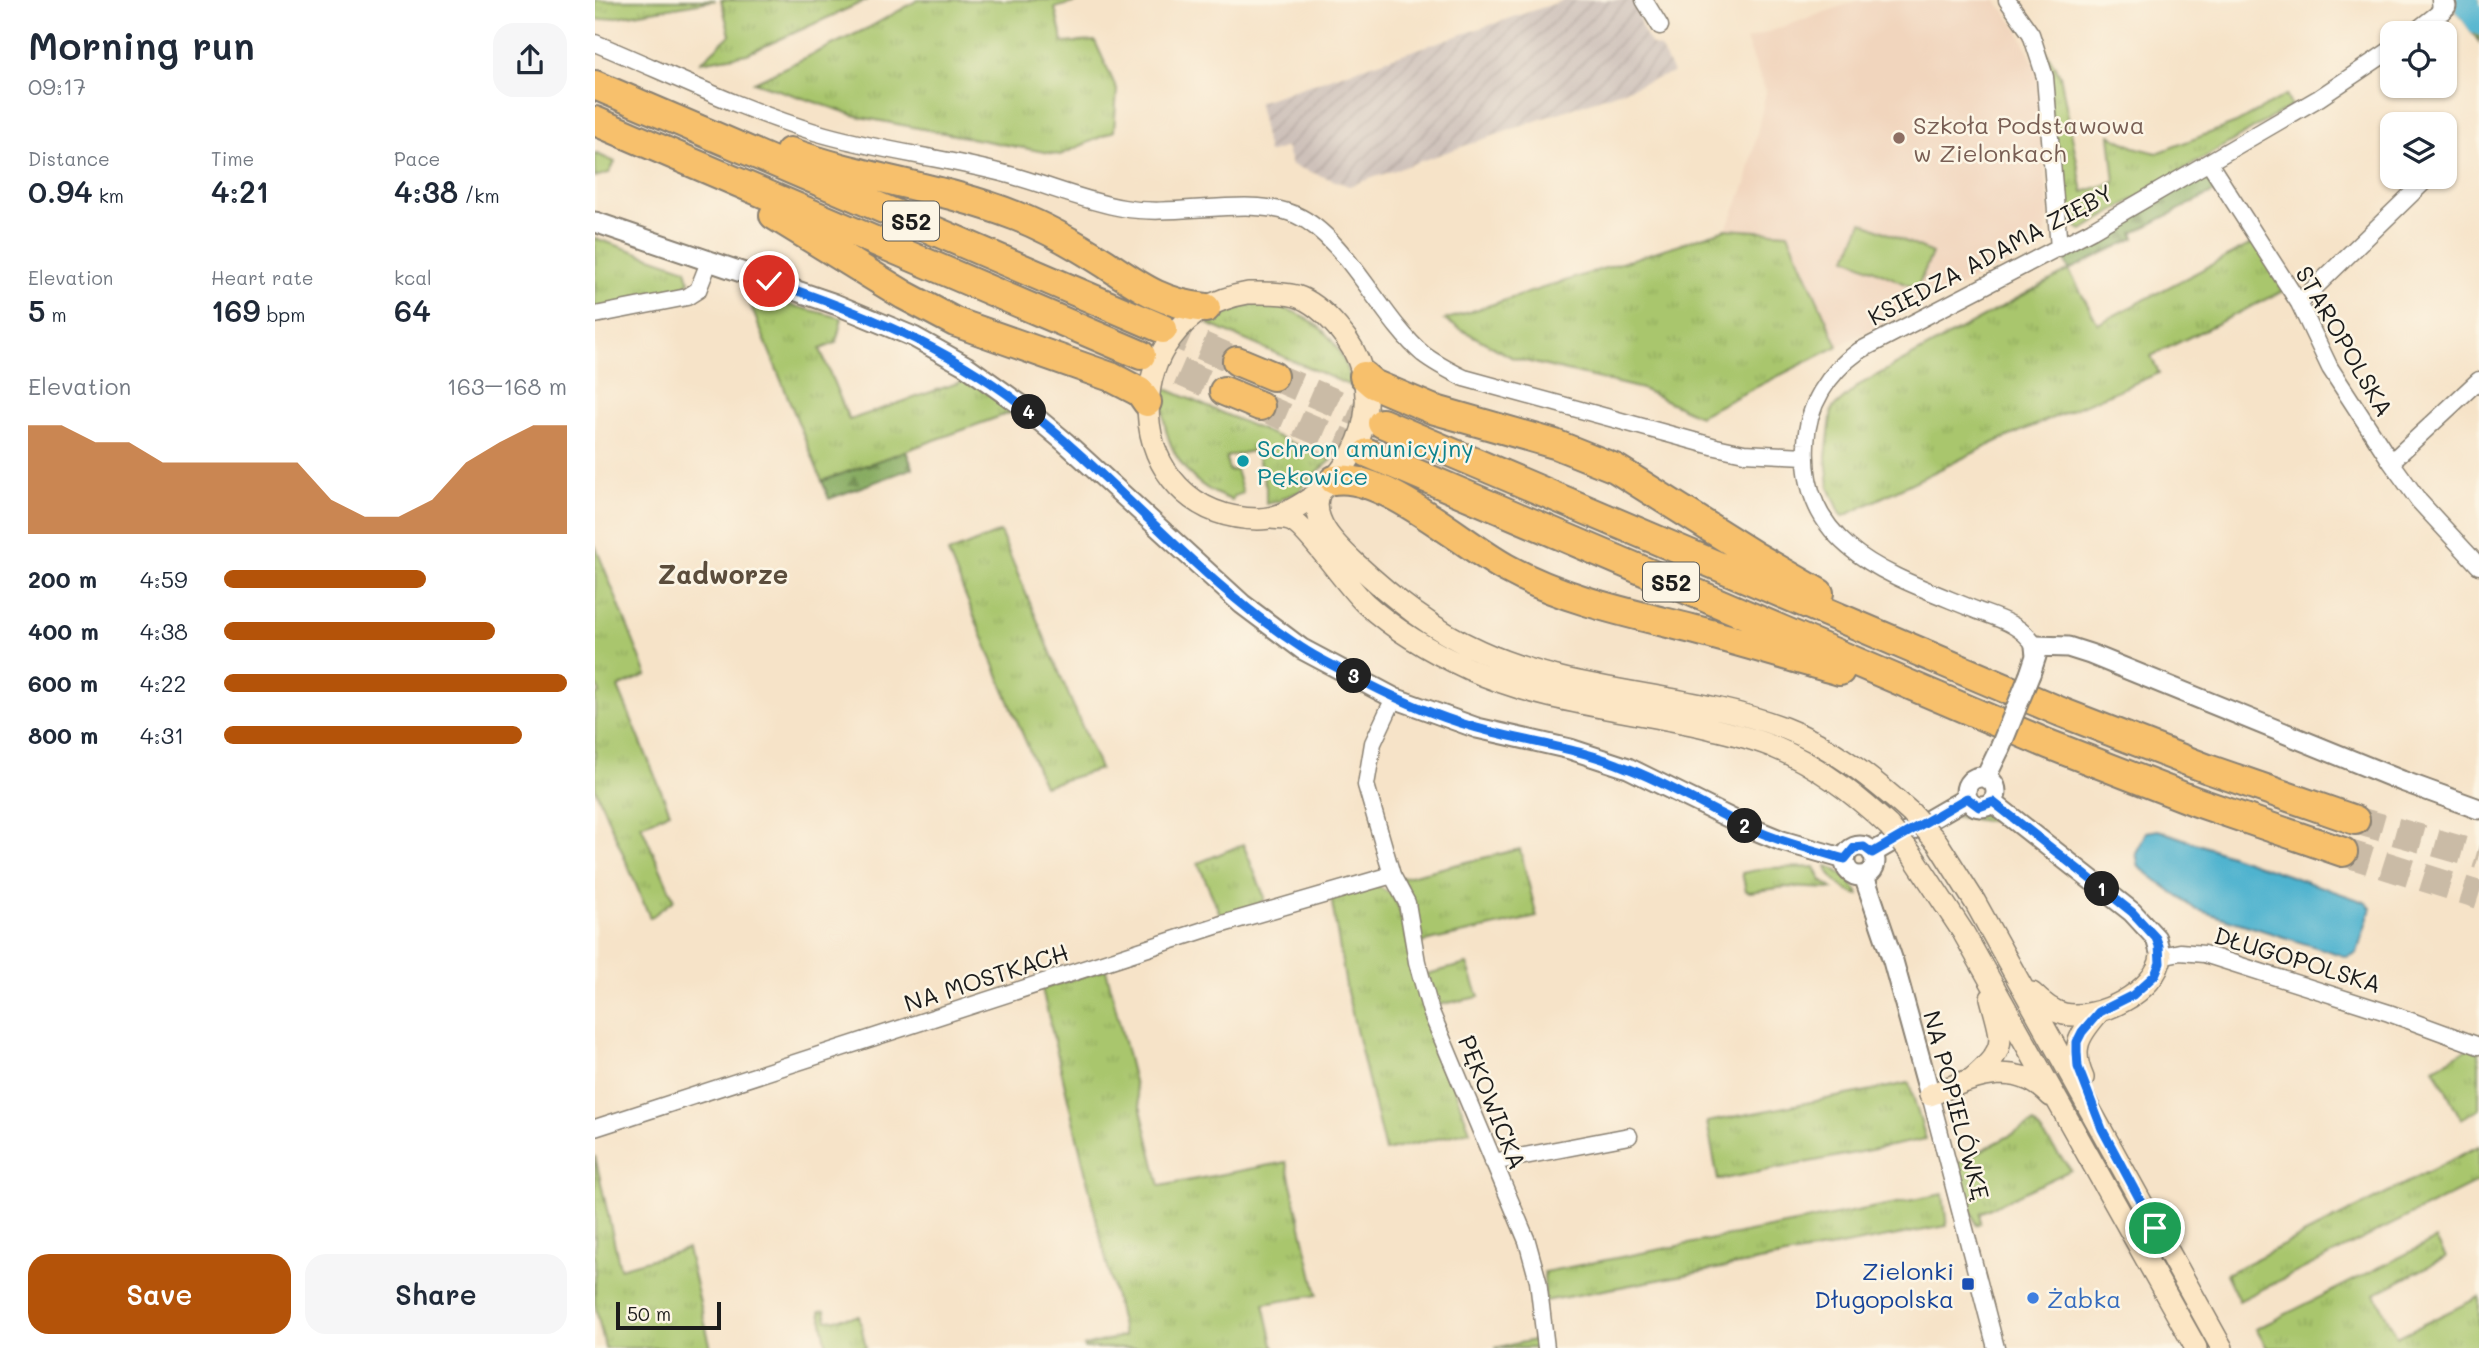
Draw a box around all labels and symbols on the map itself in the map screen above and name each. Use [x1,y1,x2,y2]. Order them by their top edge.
place label: Szkoła Podstawowa w Zielonkach [1913,109,2145,168]
marker: Szkoła Podstawowa w Zielonkach [1891,130,1907,146]
street label: KSIĘDZA ADAMA ZIĘBY [1862,176,2118,332]
road number: S52 [883,202,939,241]
pin [739,251,799,311]
street label: STAROPOLSKA [2289,260,2401,422]
pin: 4 [1011,394,1047,430]
place label: Schron amunicyjny Pękowice [1257,432,1474,491]
marker: Schron amunicyjny Pękowice [1235,453,1251,469]
district label: Zadworze [658,557,788,591]
road number: S52 [1643,562,1699,602]
pin: 3 [1337,658,1371,694]
pin: 2 [1727,808,1763,844]
pin: 1 [2085,872,2119,906]
street label: DŁUGOPOLSKA [2211,919,2385,999]
street label: NA MOSTKACH [900,936,1072,1018]
street label: NA POPIELÓWKĘ [1917,1007,1997,1203]
street label: PĘKOWICKA [1452,1030,1534,1174]
pin [2125,1198,2185,1258]
place label: Zielonki Długopolska [1814,1255,1954,1314]
marker: Zielonki Długopolska [1960,1276,1976,1292]
place label: Żabka [2047,1283,2121,1314]
marker: Żabka [2025,1290,2041,1306]
scale bar [616,1299,721,1331]

